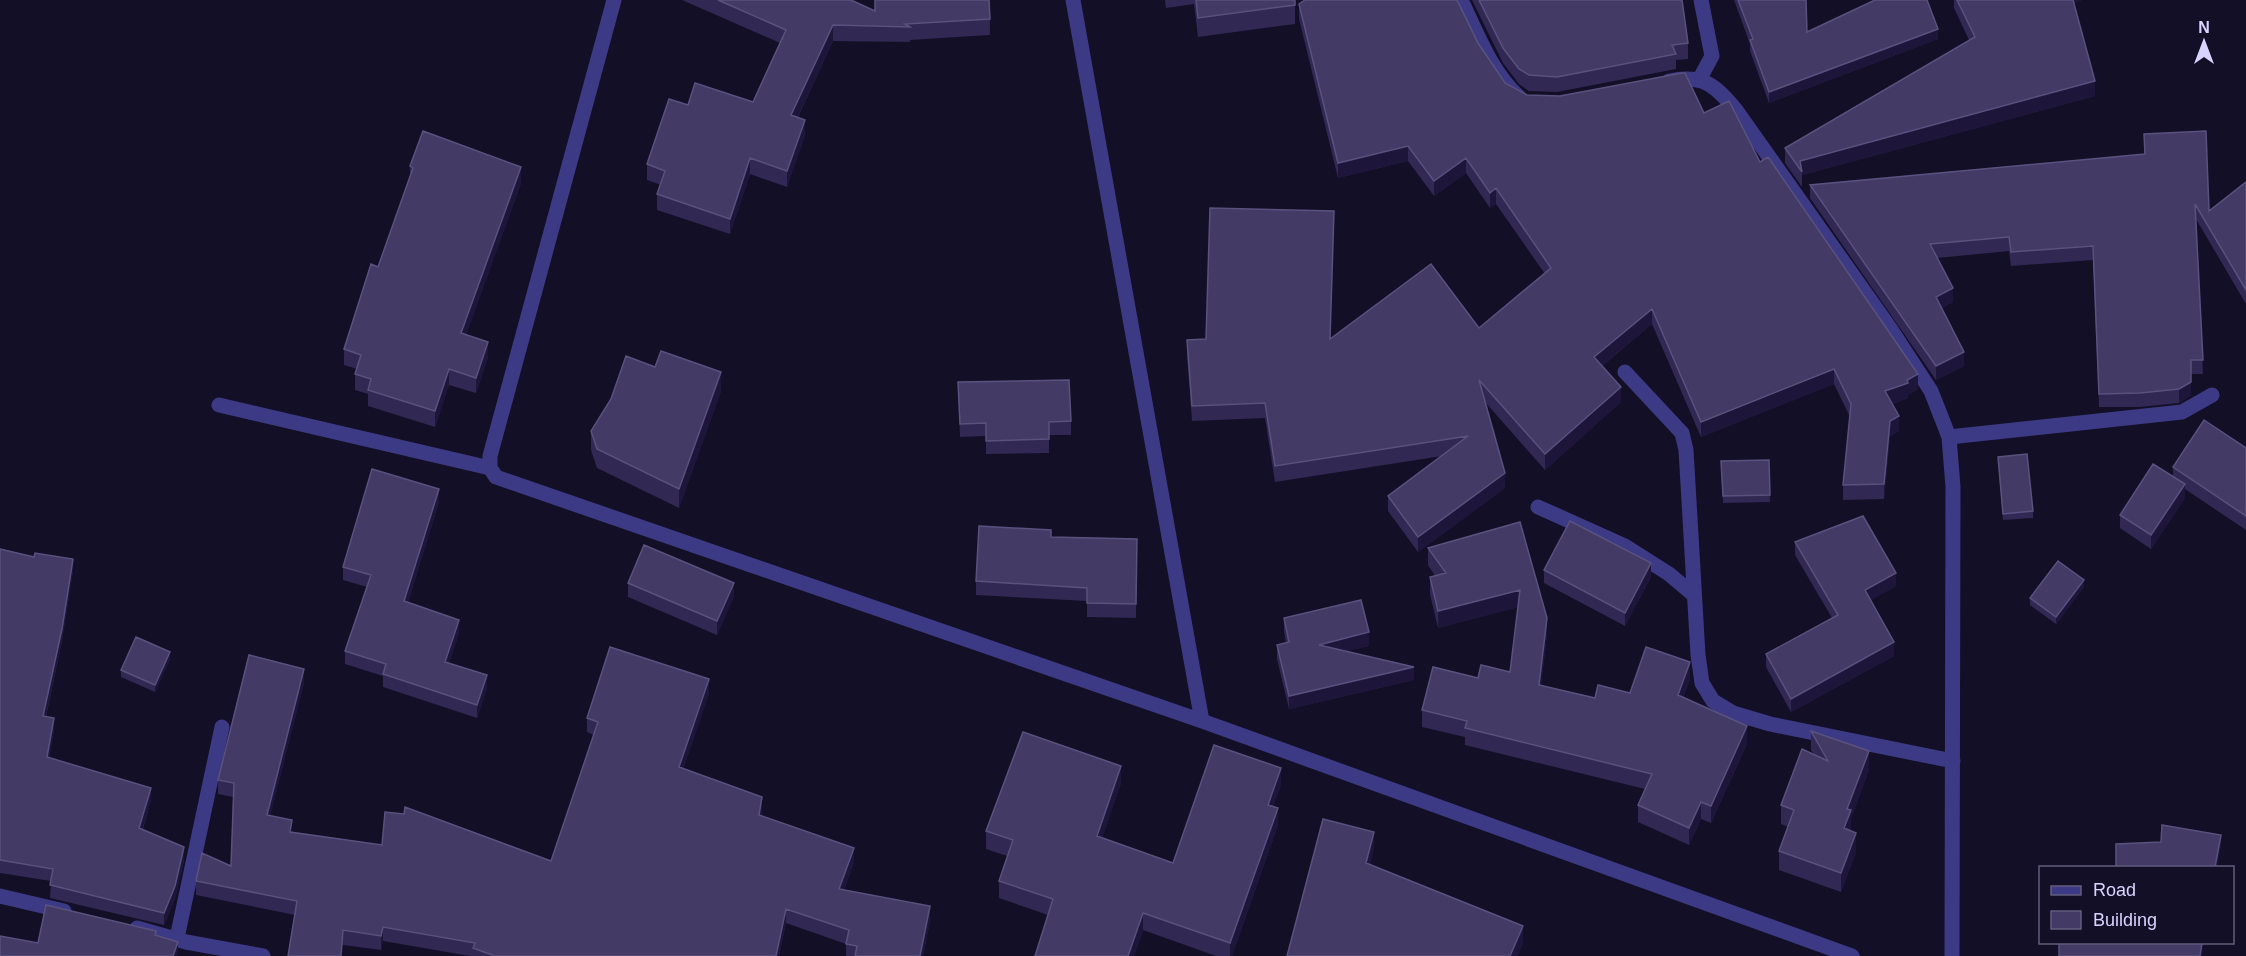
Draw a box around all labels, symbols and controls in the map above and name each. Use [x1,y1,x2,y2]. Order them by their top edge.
north arrow [2174,12,2234,72]
text: N [2198,19,2210,36]
legend [2039,866,2234,944]
text: Road [2093,880,2136,900]
text: Building [2093,910,2157,930]

